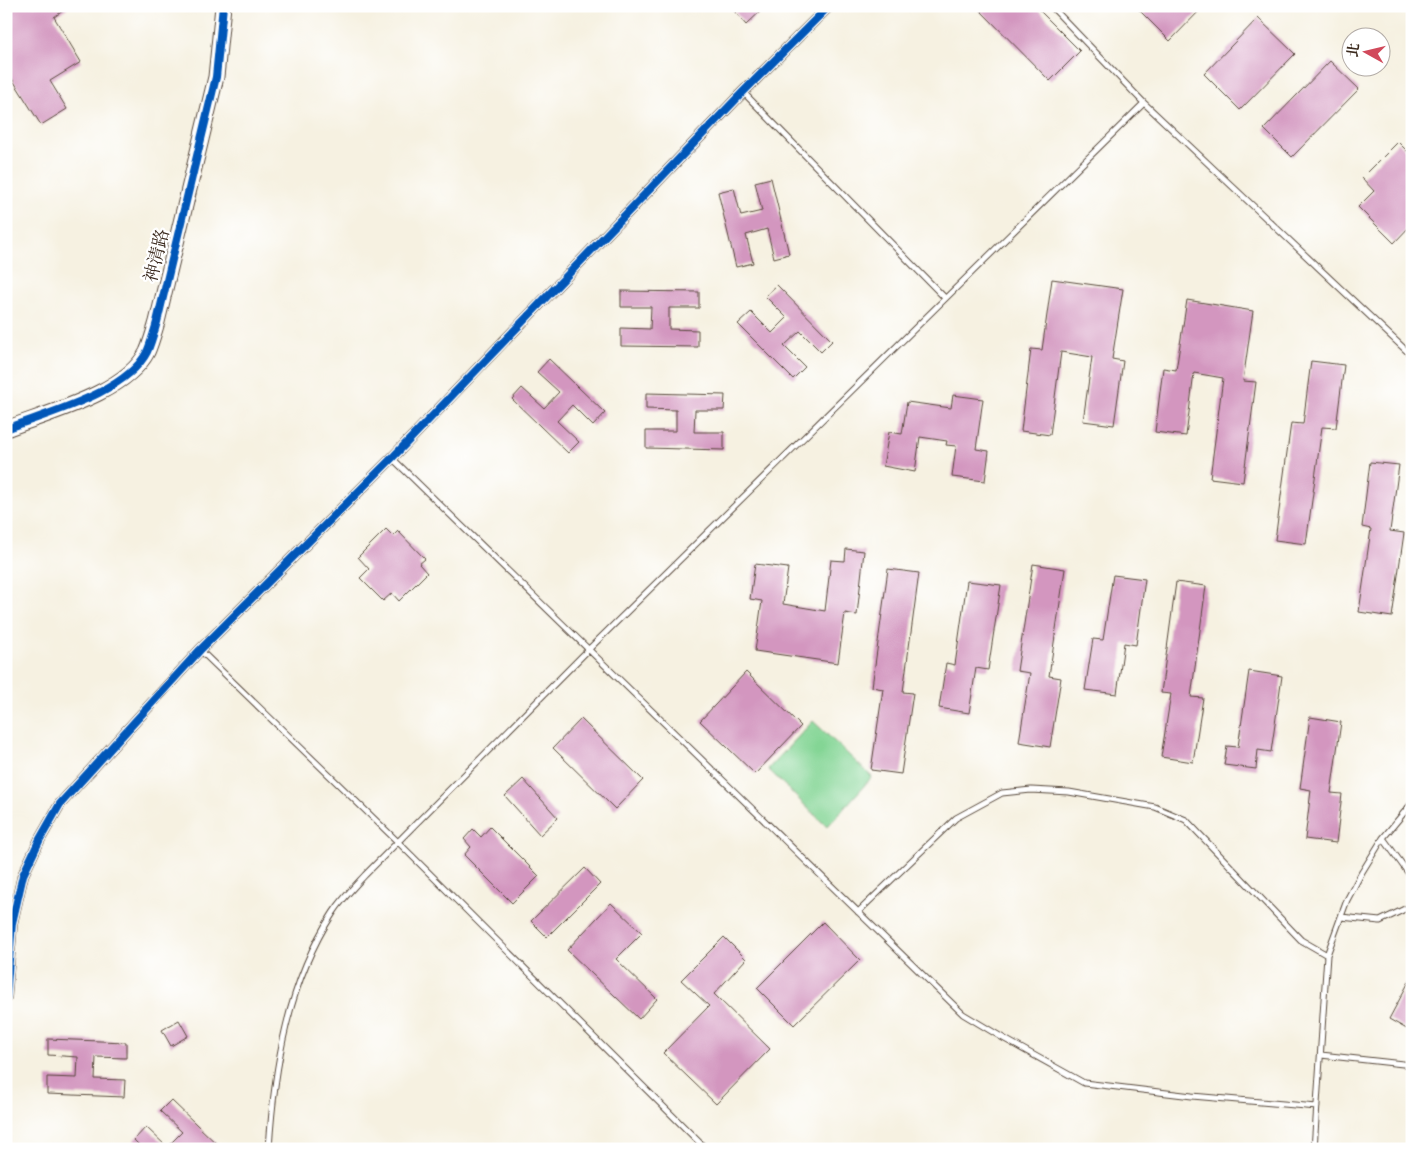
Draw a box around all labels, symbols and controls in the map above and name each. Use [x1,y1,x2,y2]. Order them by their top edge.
north arrow [1340,28,1390,78]
text: 北 [1344,42,1365,59]
street label: 神清路 [139,227,177,285]

